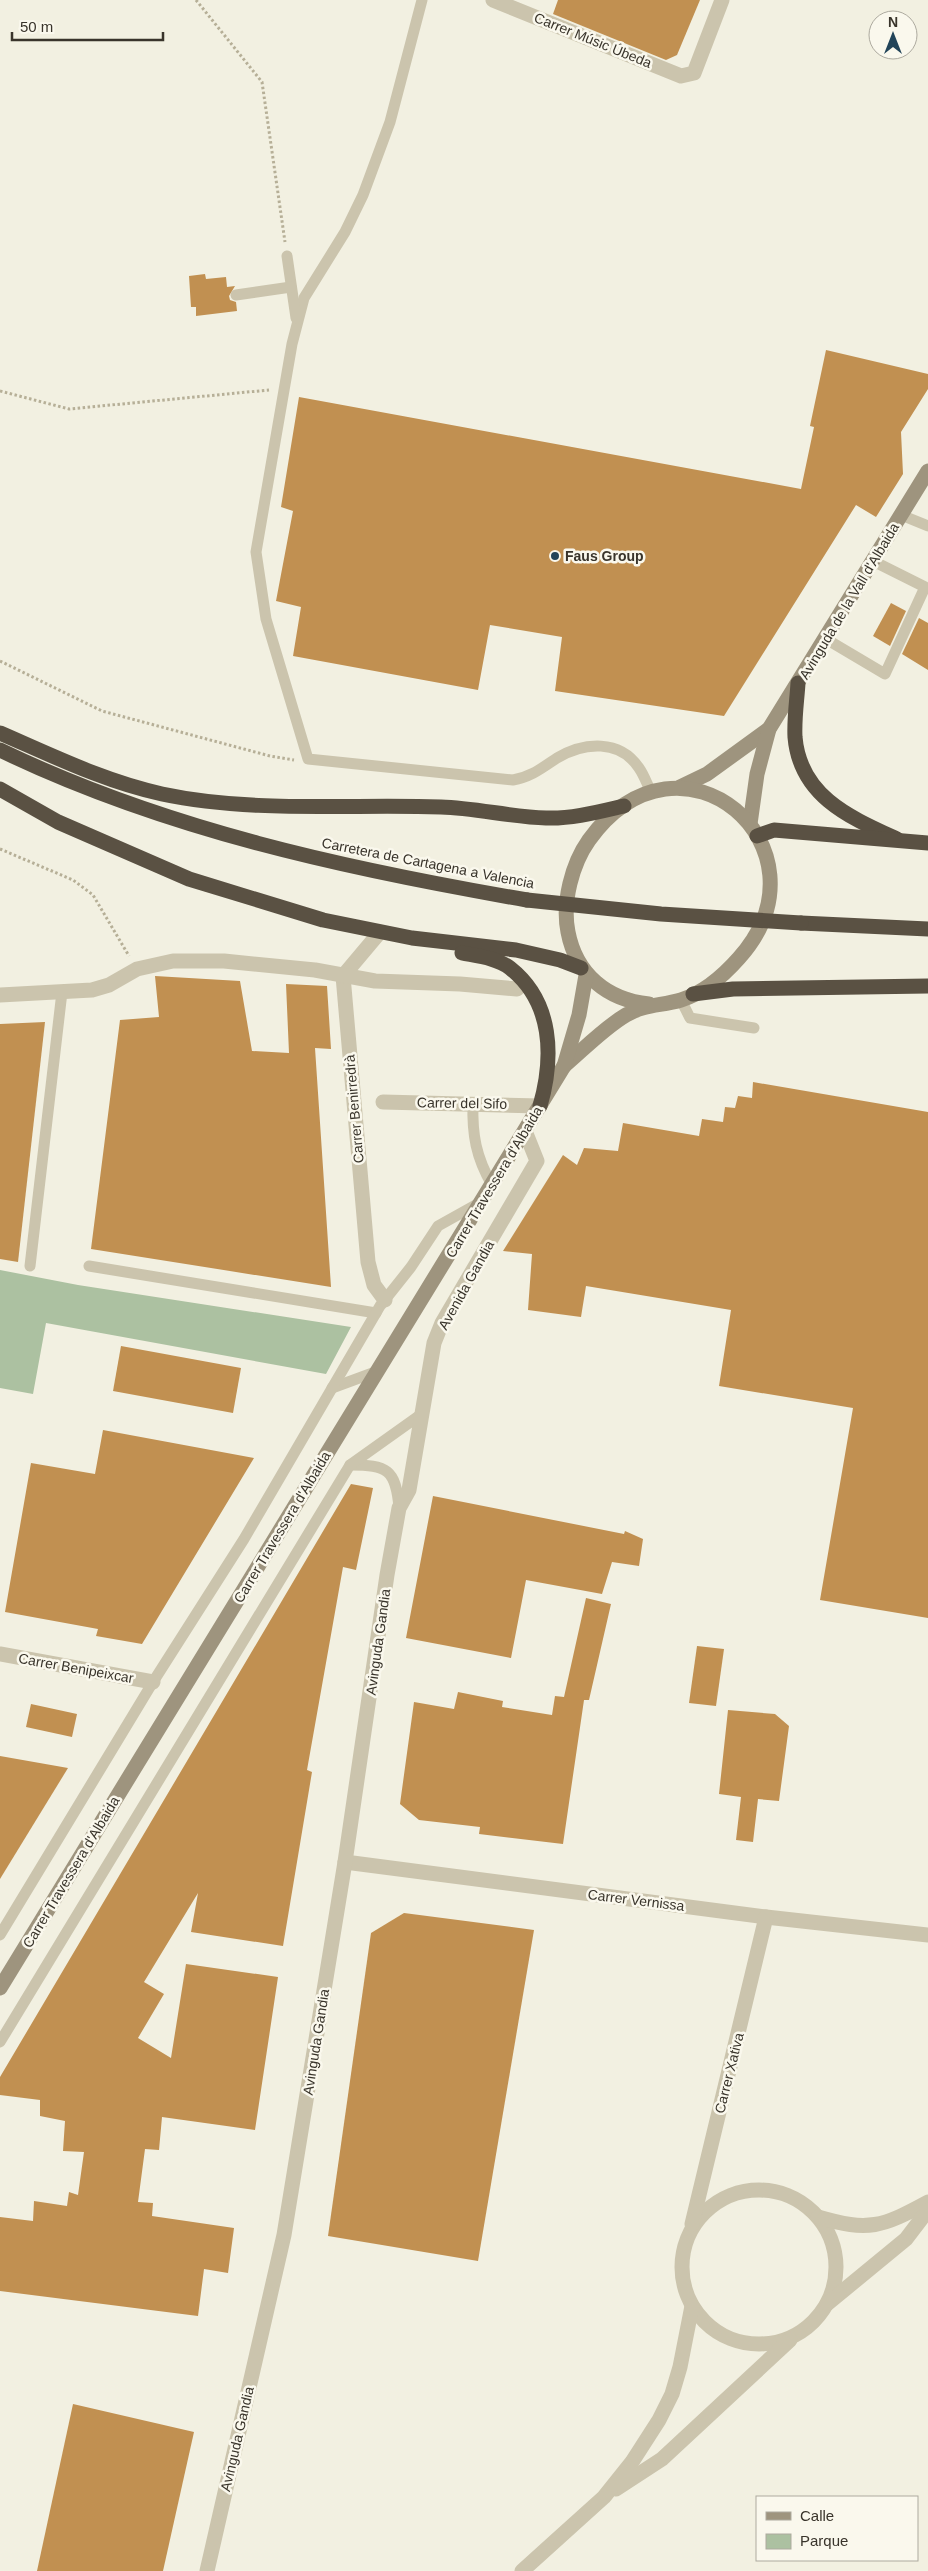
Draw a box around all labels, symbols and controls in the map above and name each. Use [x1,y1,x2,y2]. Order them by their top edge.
street label: Carrer Músic Úbeda [532,9,654,71]
scale bar [12,10,164,42]
north arrow [868,10,918,60]
text: N [888,14,898,30]
text: 50 m [20,18,53,35]
street label: Avinguda de la Vall d'Albaida [796,520,902,682]
place label: Faus Group [565,548,644,564]
marker: Faus Group [549,550,561,562]
street label: Carretera de Cartagena a Valencia [320,835,536,892]
street label: Carrer Benirredrà [341,1054,367,1164]
street label: Carrer del Sifo [417,1094,507,1112]
street label: Carrer Travessera d'Albaida [442,1103,546,1261]
street label: Avenida Gandia [435,1237,497,1332]
street label: Carrer Travessera d'Albaida [230,1448,334,1606]
street label: Avinguda Gandia [363,1588,393,1696]
street label: Carrer Benipeixcar [17,1650,135,1686]
street label: Carrer Travessera d'Albaida [19,1793,123,1951]
street label: Carrer Vernissa [587,1886,685,1914]
street label: Avinguda Gandia [300,1988,332,2096]
street label: Carrer Xativa [711,2031,747,2115]
street label: Avinguda Gandia [217,2385,257,2493]
legend [756,2496,918,2561]
text: Calle [800,2507,834,2524]
text: Parque [800,2532,848,2549]

